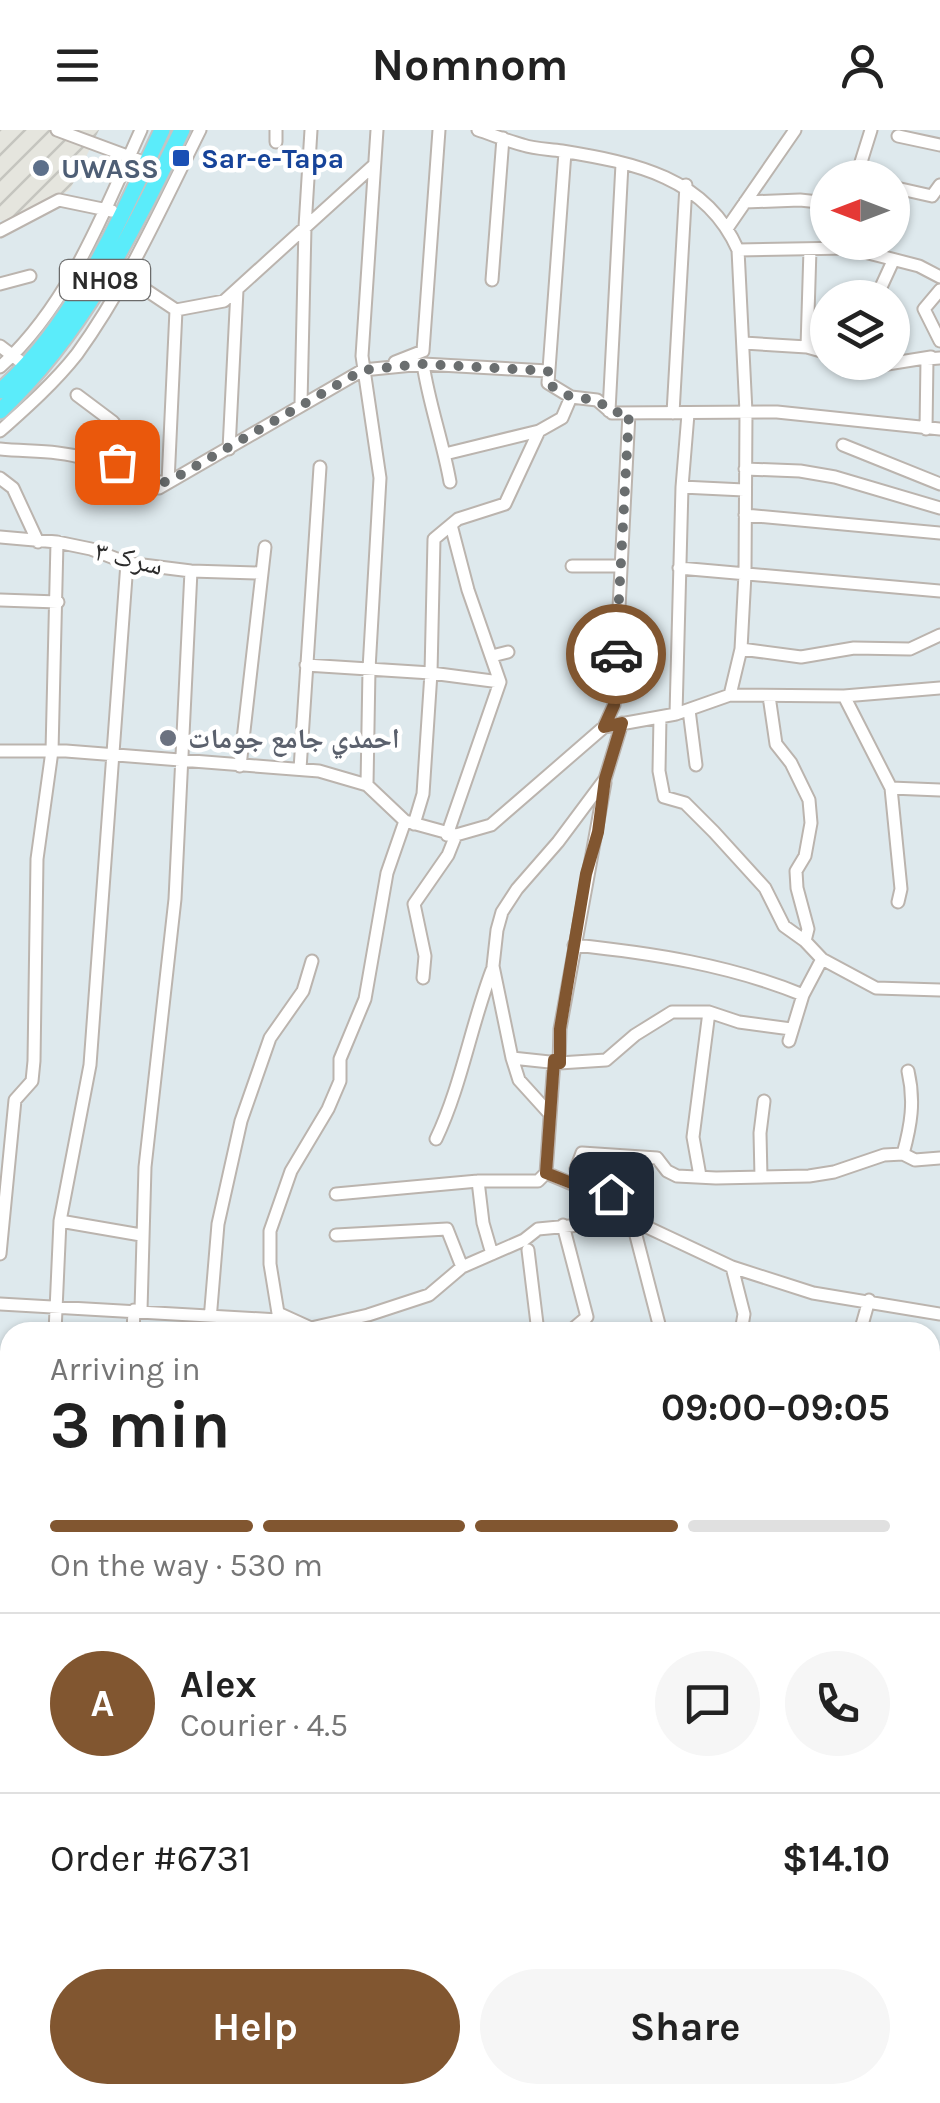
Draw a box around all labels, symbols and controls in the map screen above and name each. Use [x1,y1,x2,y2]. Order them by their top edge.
icon: menu [50,38,105,93]
icon: person [835,38,890,93]
text: Nomnom [372,39,568,91]
place label: Sar-e-Tapa [201,142,344,175]
marker: Sar-e-Tapa [170,147,192,169]
place label: UWASS [61,152,159,185]
marker: UWASS [30,157,52,179]
north arrow [810,160,910,260]
map controls [810,160,910,380]
road number: NH08 [60,260,150,300]
button: layers [810,280,910,380]
pin [75,420,160,505]
icon: bag [90,435,145,490]
street label: سرک ۳ [92,534,166,582]
courier [566,604,666,704]
icon: car [589,627,644,682]
place label: احمدي جامع جومات [188,722,400,760]
marker: احمدي جامع جومات [157,727,179,749]
pin [569,1152,654,1237]
icon: home [584,1167,639,1222]
text: Arriving in [50,1351,201,1388]
text: 09:00–09:05 [661,1385,890,1430]
text: 3 min [50,1387,230,1463]
text: On the way · 530 m [50,1547,323,1584]
button: chat [655,1651,760,1756]
button: phone [785,1651,890,1756]
text: Alex [180,1662,257,1707]
text: A [91,1681,114,1726]
text: Courier · 4.5 [180,1707,348,1744]
text: Order #6731 [50,1836,251,1881]
text: $14.10 [782,1836,890,1881]
button: Help [50,1969,460,2084]
button: Share [480,1969,890,2084]

